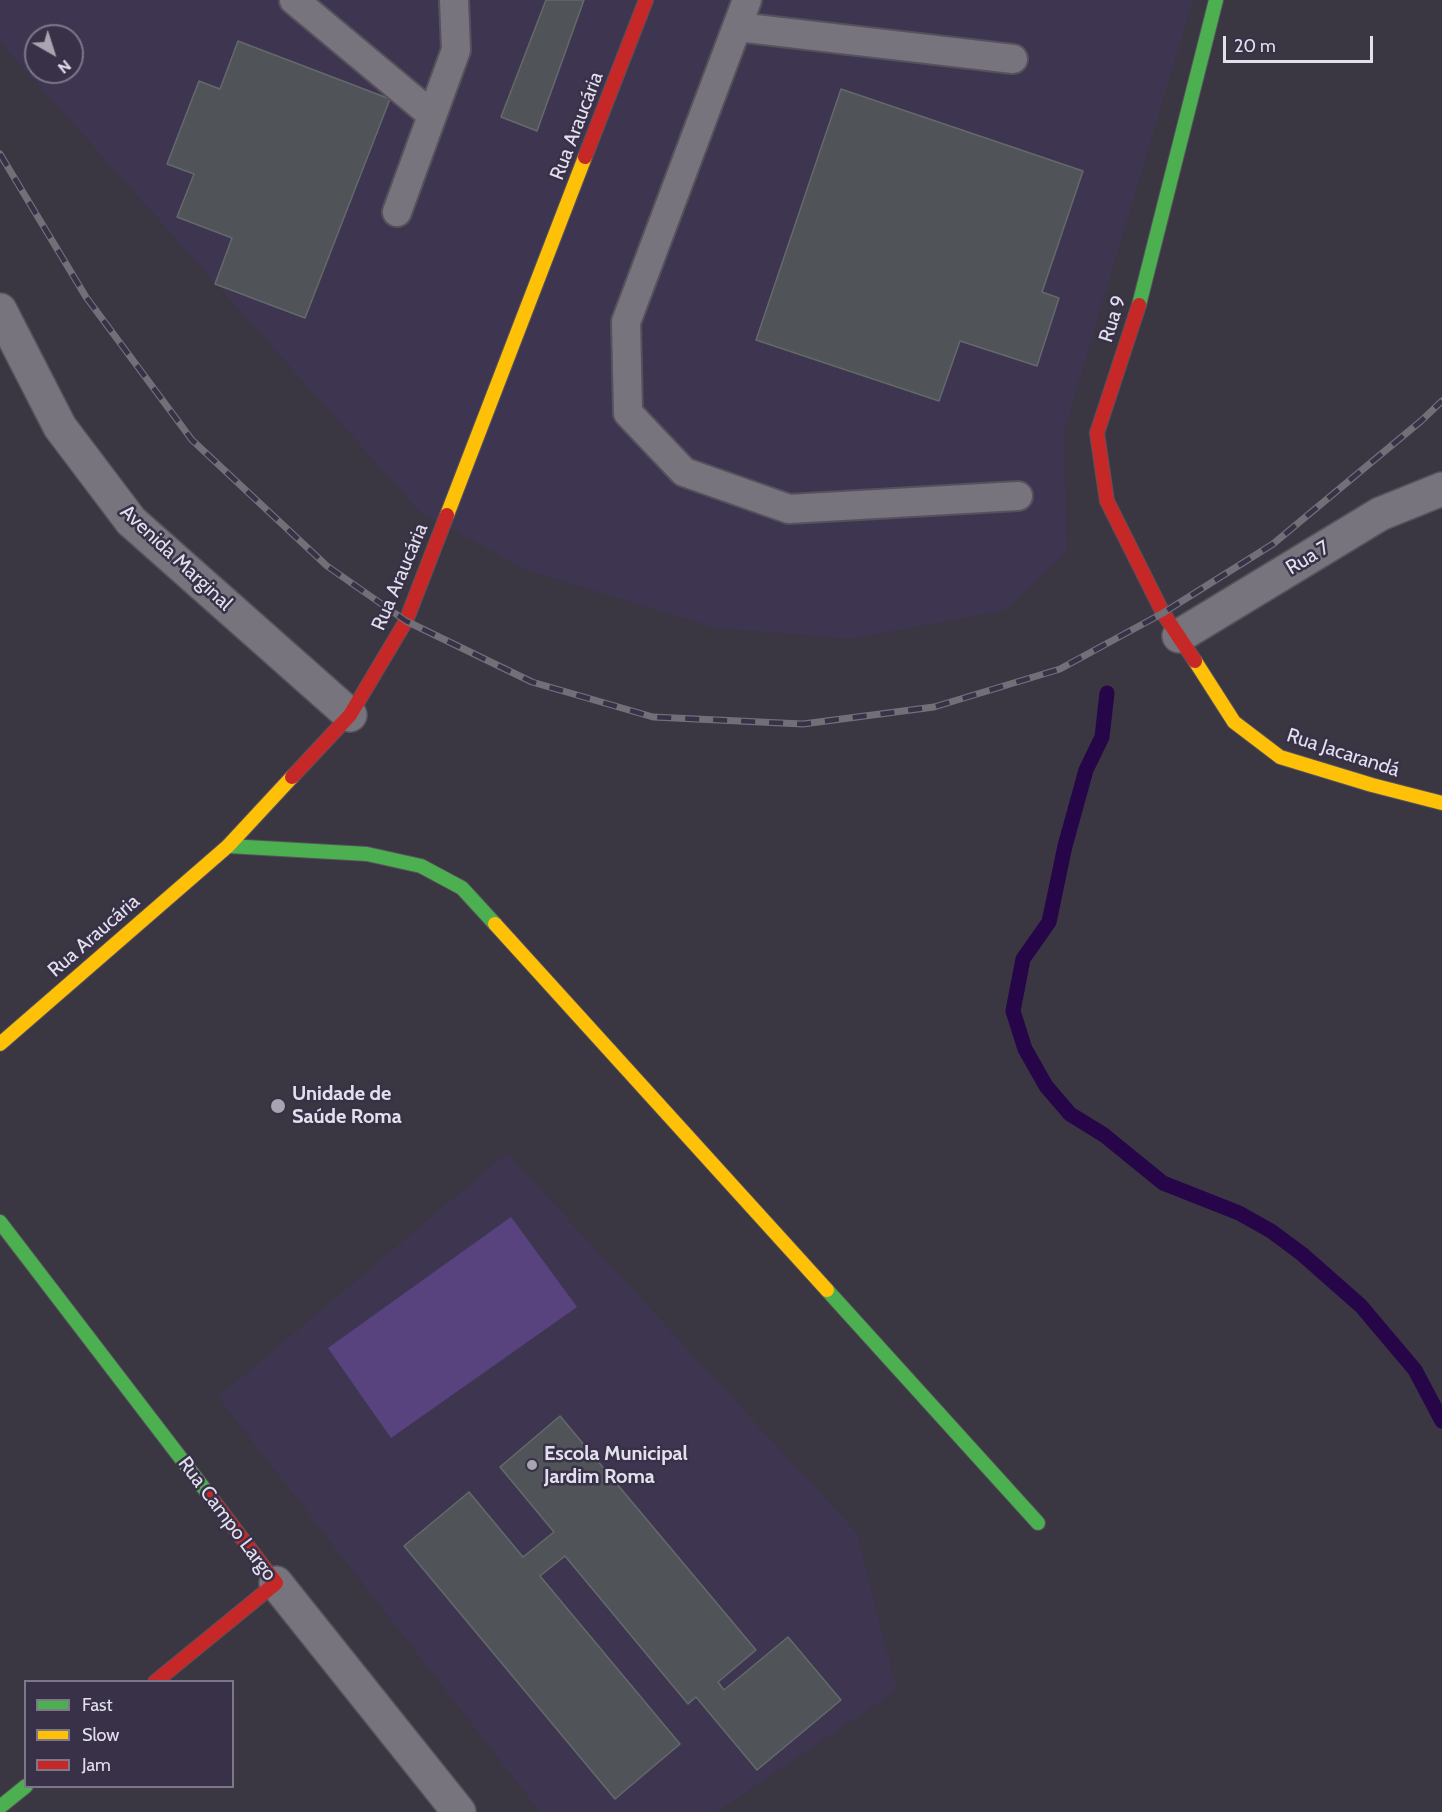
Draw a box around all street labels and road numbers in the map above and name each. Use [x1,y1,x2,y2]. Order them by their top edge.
street label: Rua Araucária [545,69,609,183]
street label: Rua 9 [1094,293,1132,345]
street label: Avenida Marginal [115,500,237,616]
street label: Rua Araucária [367,520,433,634]
street label: Rua 7 [1282,536,1334,580]
street label: Rua Jacarandá [1284,723,1402,783]
street label: Rua Araucária [43,890,145,982]
street label: Rua Campo Largo [172,1452,282,1586]

